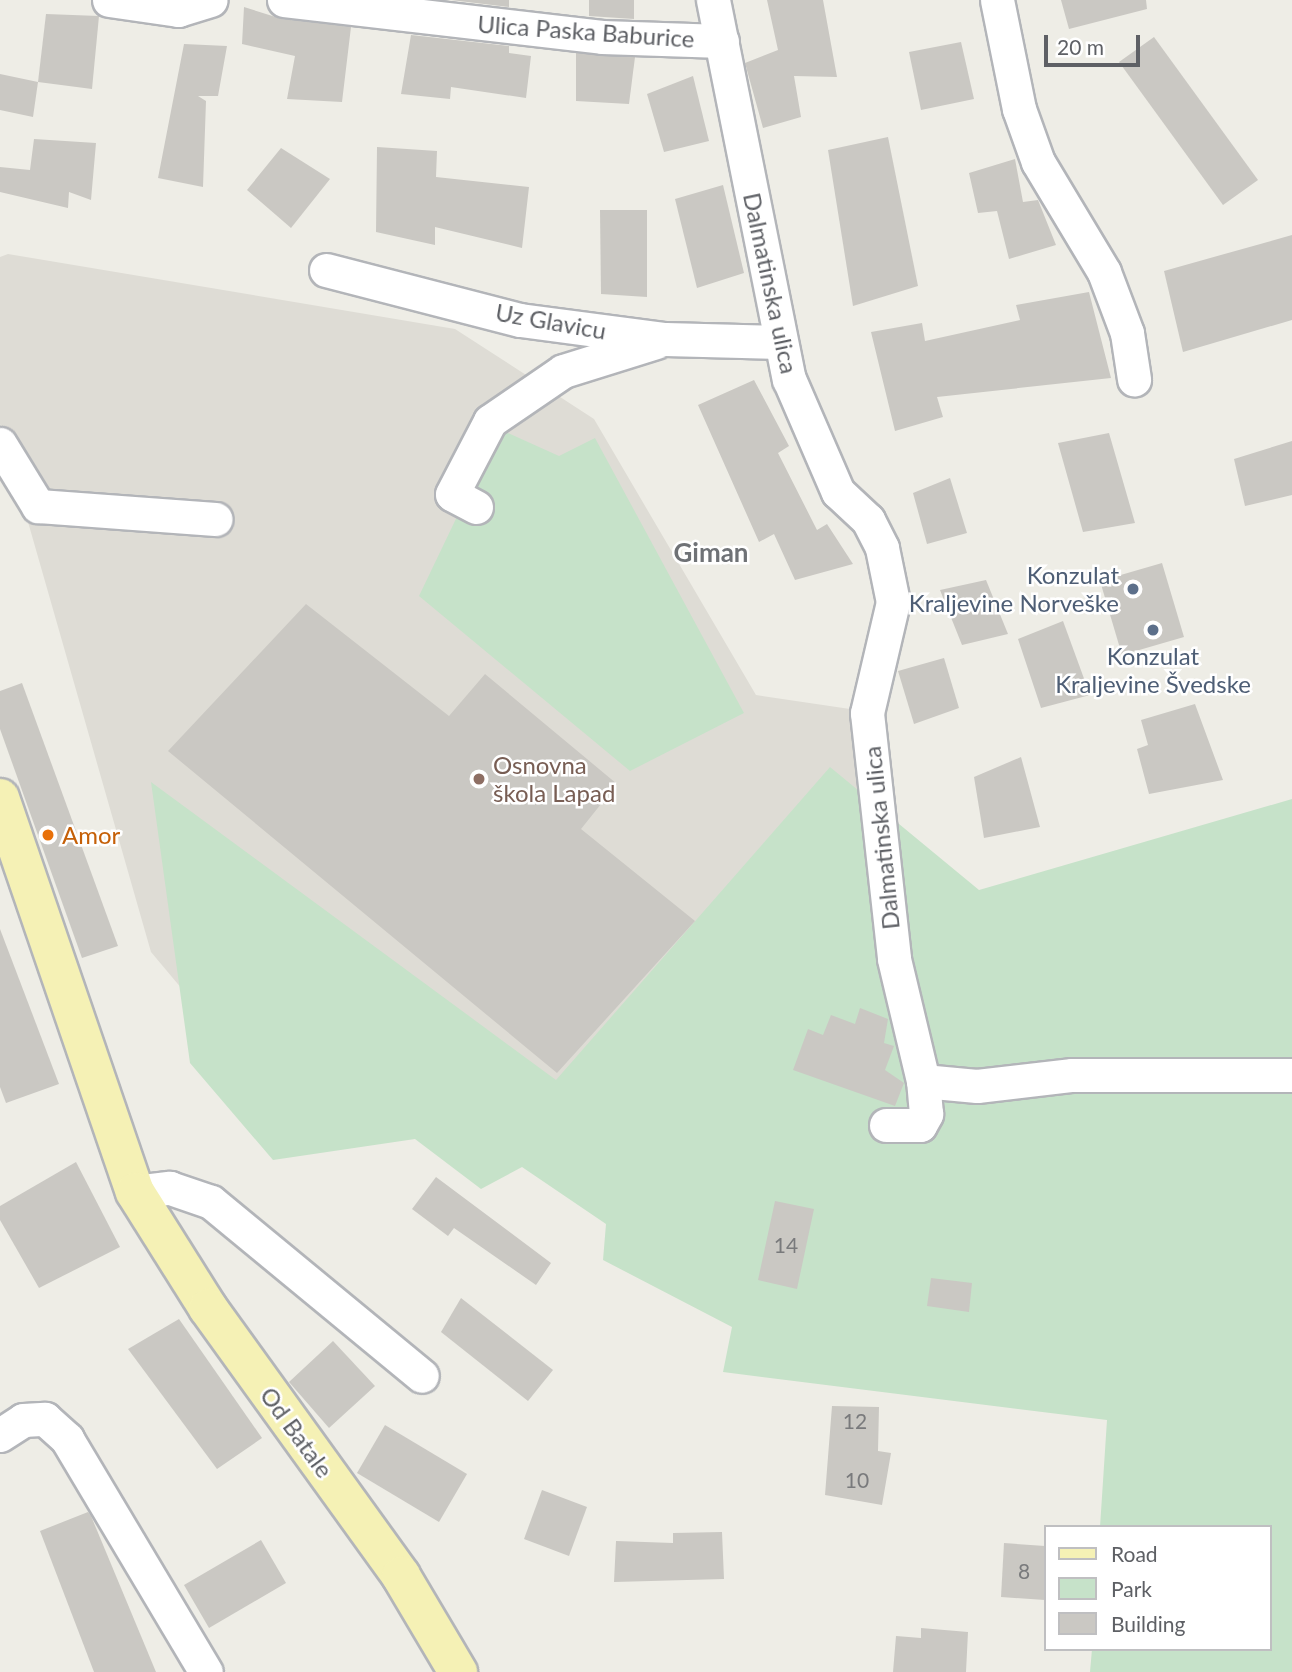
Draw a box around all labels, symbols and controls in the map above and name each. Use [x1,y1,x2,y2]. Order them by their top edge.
street label: Ulica Paska Baburice [477,9,695,53]
scale bar [1047,21,1143,65]
text: 20 m [1057,34,1104,59]
street label: Dalmatinska ulica [738,190,804,376]
street label: Uz Glavicu [493,297,609,345]
district label: Giman [673,537,749,569]
place label: Konzulat Kraljevine Norveške [909,561,1119,617]
marker: Konzulat Kraljevine Norveške [1125,581,1141,597]
marker: Konzulat Kraljevine Švedske [1145,622,1161,638]
place label: Konzulat Kraljevine Švedske [1055,642,1251,698]
street label: Dalmatinska ulica [857,745,905,931]
place label: Osnovna škola Lapad [493,751,615,807]
marker: Osnovna škola Lapad [471,771,487,787]
place label: Amor [62,821,120,849]
marker: Amor [40,827,56,843]
house number: 14 [774,1232,798,1258]
street label: Od Batale [255,1381,339,1483]
house number: 12 [843,1408,867,1434]
house number: 10 [845,1467,869,1493]
legend [1044,1525,1271,1651]
text: Road [1111,1541,1158,1566]
house number: 8 [1018,1558,1030,1584]
text: Park [1111,1576,1152,1601]
text: Building [1111,1611,1186,1636]

